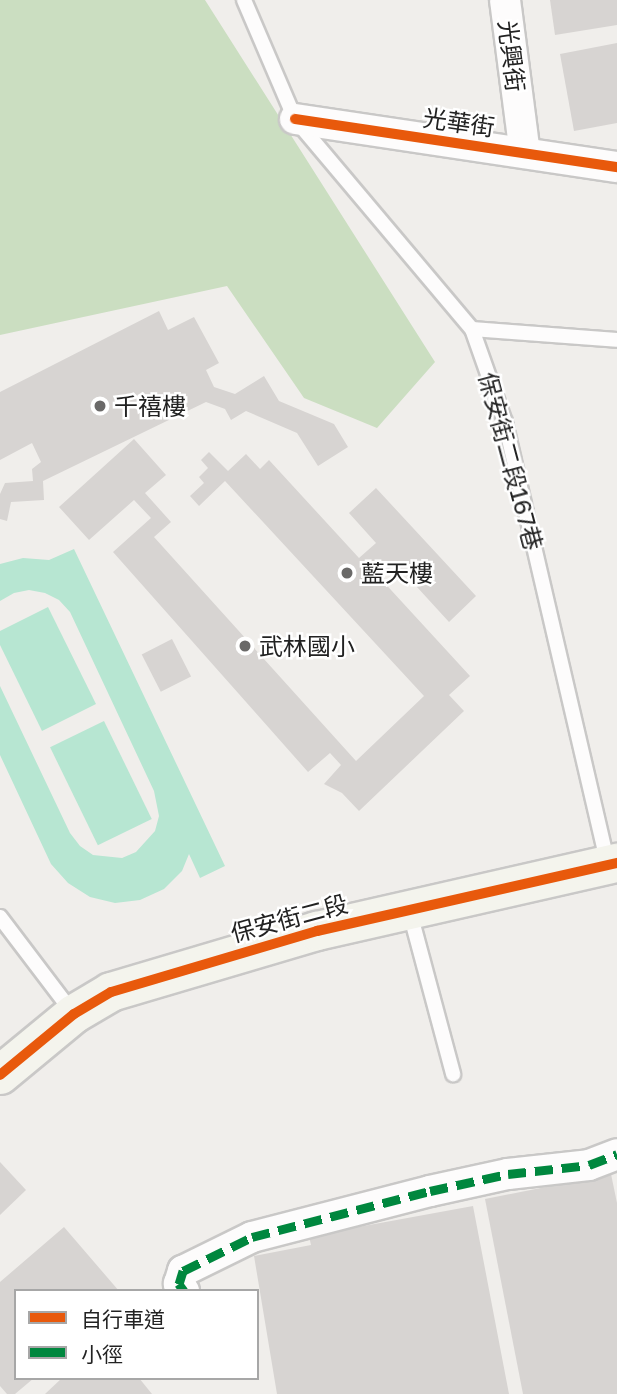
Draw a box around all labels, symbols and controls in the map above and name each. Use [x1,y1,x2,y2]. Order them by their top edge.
street label: 光興街 [493,19,531,93]
street label: 光華街 [421,103,497,141]
street label: 保安街二段167巷 [473,369,549,553]
place label: 千禧樓 [114,392,186,420]
marker: 千禧樓 [92,398,108,414]
place label: 藍天樓 [361,559,433,587]
marker: 藍天樓 [339,565,355,581]
place label: 武林國小 [259,632,355,660]
marker: 武林國小 [237,638,253,654]
street label: 保安街二段 [227,889,351,947]
legend [14,1289,259,1380]
text: 自行車道 [81,1306,165,1332]
text: 小徑 [81,1341,123,1367]

